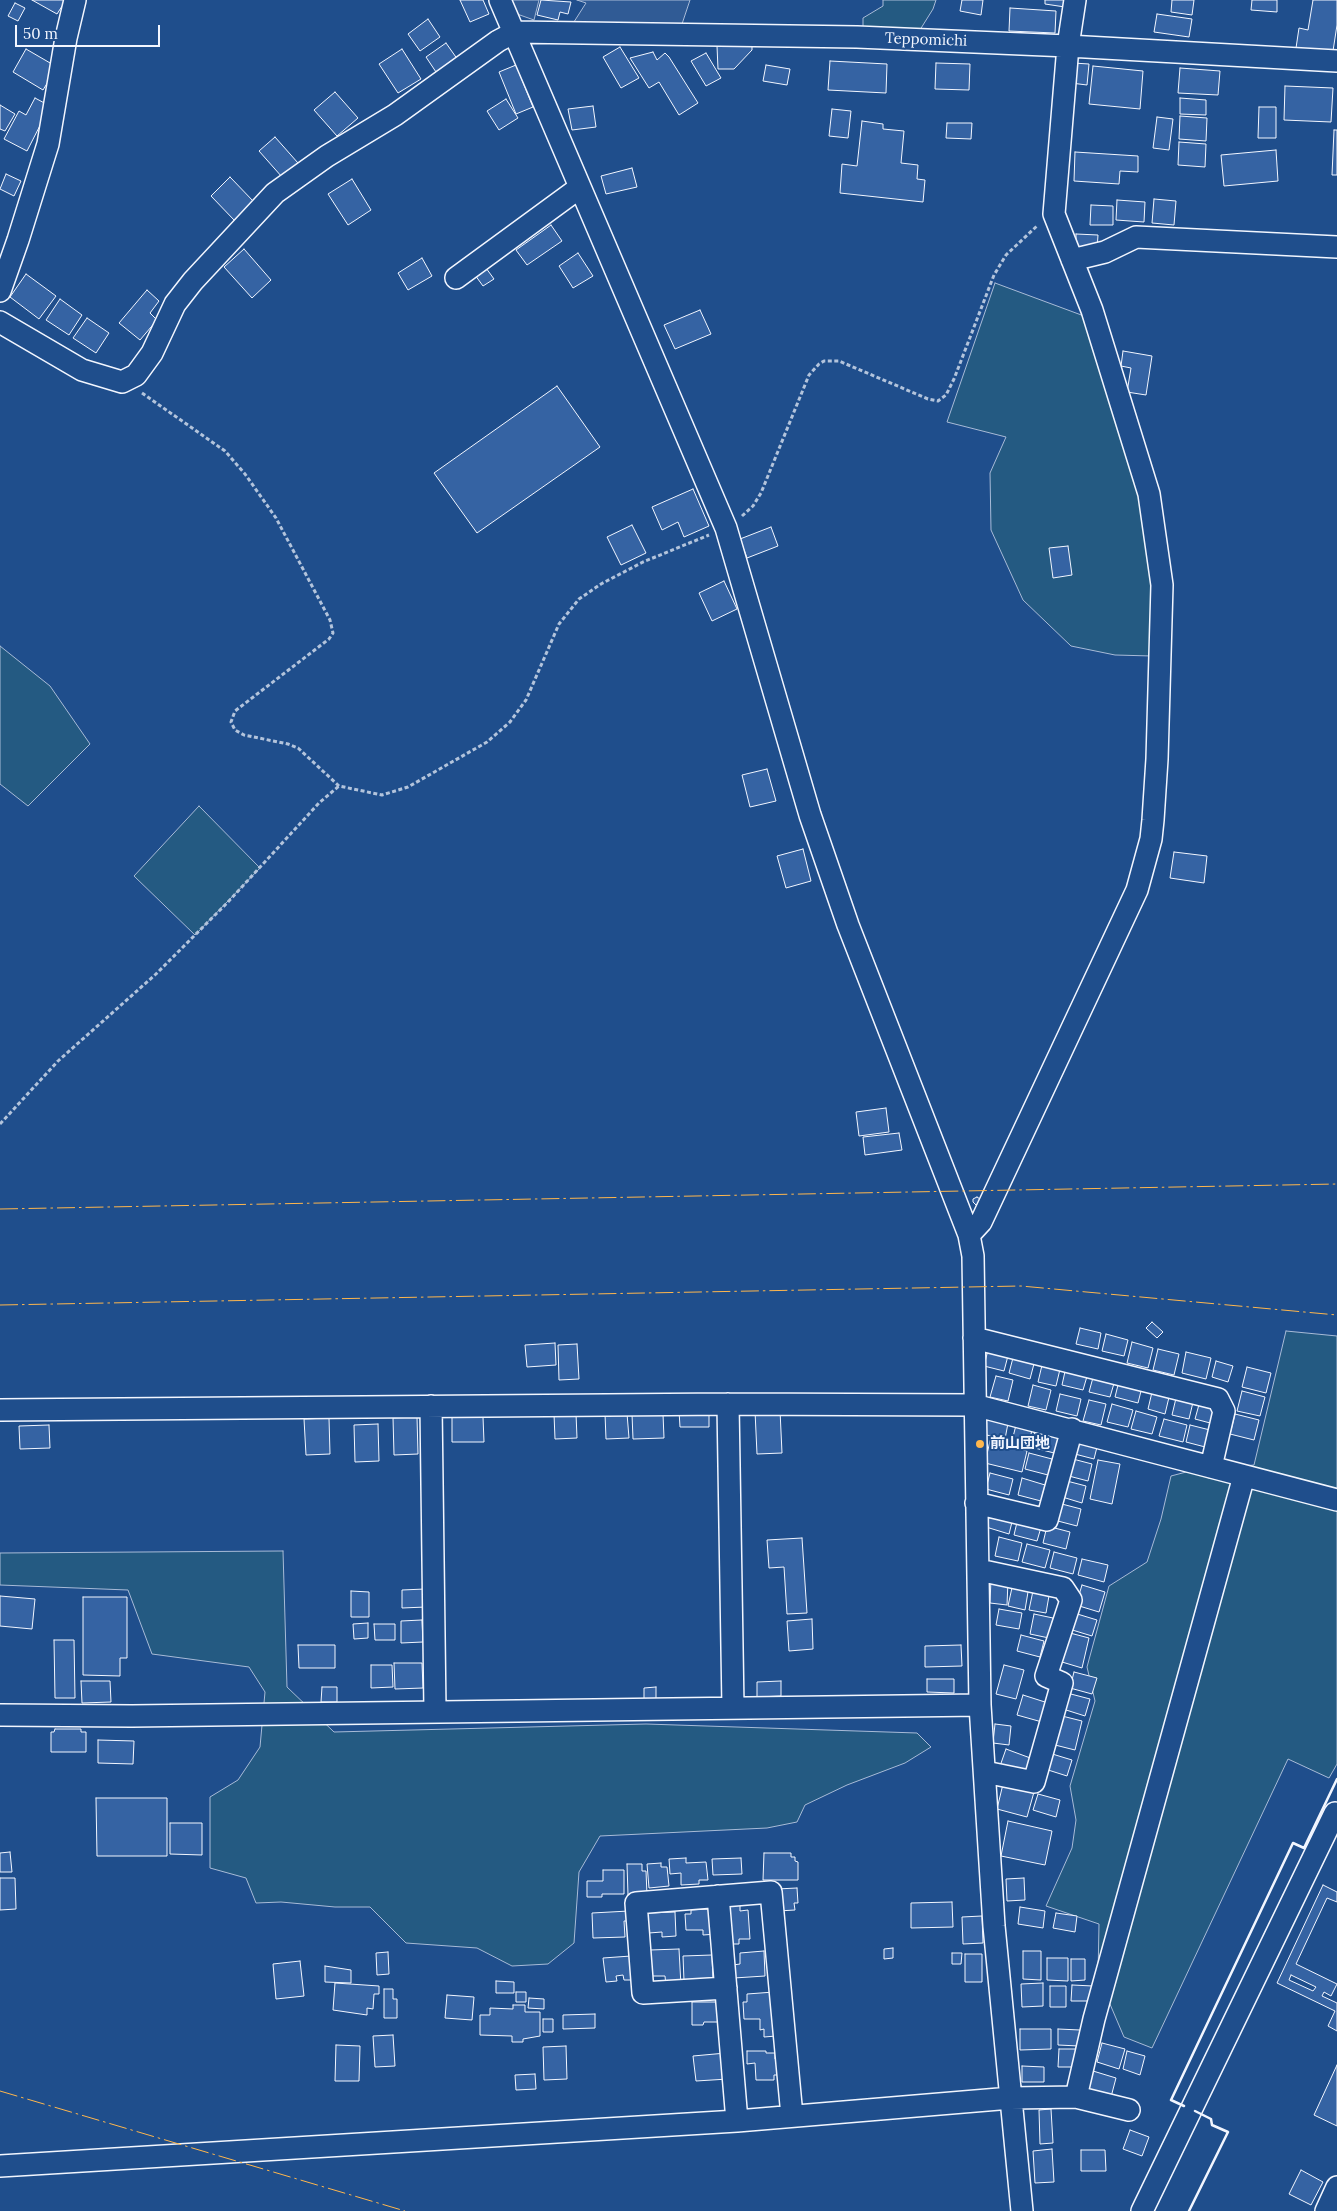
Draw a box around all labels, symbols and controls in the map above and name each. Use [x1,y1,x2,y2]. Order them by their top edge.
scale bar [18,15,162,47]
text: 50 m [23,24,58,43]
street label: Teppomichi [884,30,968,50]
place label: 前山団地 [990,1435,1050,1453]
marker: 前山団地 [974,1438,986,1450]

